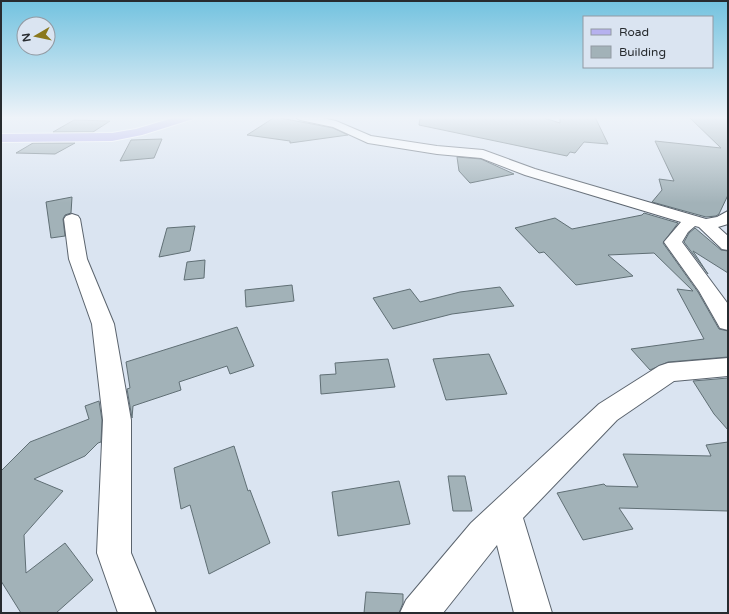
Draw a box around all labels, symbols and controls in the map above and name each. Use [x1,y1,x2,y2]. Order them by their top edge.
north arrow [16,16,56,56]
legend [583,16,713,68]
text: Road [619,25,649,39]
text: N [20,32,34,43]
text: Building [619,45,666,59]

